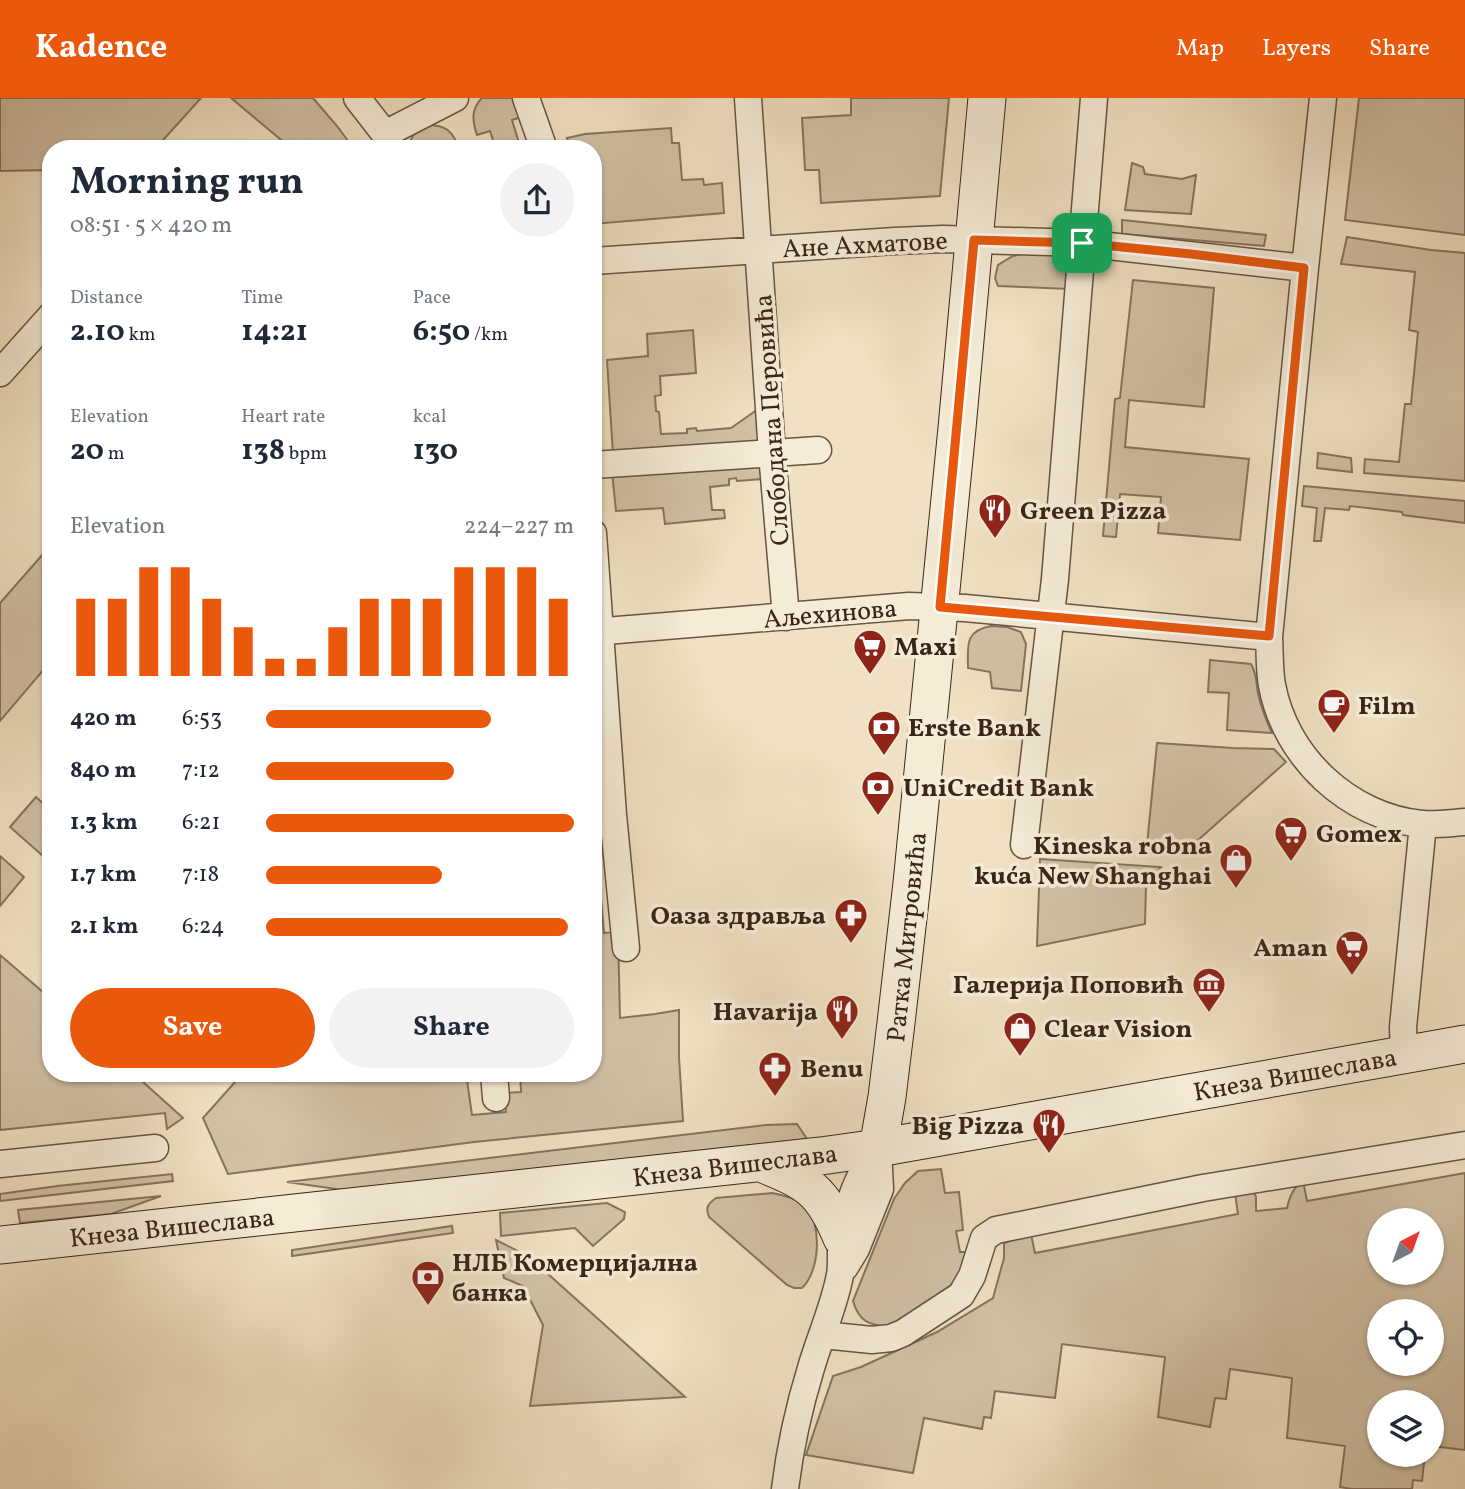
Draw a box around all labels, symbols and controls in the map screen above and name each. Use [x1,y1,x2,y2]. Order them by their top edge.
text: Kadence [35,26,167,72]
text: Map [1176,32,1224,66]
text: Layers [1262,32,1331,66]
text: Share [1369,32,1430,66]
text: Morning run [70,157,304,210]
button: share [500,163,574,237]
text: 08:51 · 5 × 420 m [70,210,232,242]
pin [1052,213,1112,273]
street label: Ане Ахматове [782,224,949,268]
icon: arrive [1063,224,1101,262]
text: Distance [70,285,143,311]
text: Time [241,285,283,311]
text: Pace [413,285,451,311]
street label: Слободана Перовића [746,293,800,547]
text: 2.10 [70,311,125,353]
text: 14:21 [241,311,308,353]
text: 6:50 [413,311,470,353]
text: km [125,322,156,348]
text: /km [470,322,508,348]
text: Elevation [70,404,149,430]
text: Heart rate [241,404,325,430]
text: kcal [413,404,446,430]
text: 20 [70,430,104,472]
text: 138 [241,430,285,472]
text: 130 [413,430,458,472]
text: m [104,441,125,467]
text: bpm [285,441,327,467]
restaurant icon: Green Pizza [976,491,1014,540]
place label: Green Pizza [1020,494,1166,530]
text: Elevation [70,511,166,543]
text: 224–227 m [464,511,574,543]
street label: Аљехинова [762,591,899,639]
supermarket icon: Maxi [851,627,889,676]
place label: Maxi [894,630,957,666]
cafe icon: Film [1315,686,1353,735]
place label: Film [1358,689,1416,725]
text: 420 m [70,703,137,735]
text: 6:53 [182,703,222,735]
bank icon: Erste Bank [865,708,903,757]
place label: Erste Bank [908,711,1041,747]
text: 840 m [70,755,136,787]
text: 7:12 [182,755,220,787]
bank icon: UniCredit Bank [859,768,897,817]
place label: UniCredit Bank [903,771,1094,807]
text: 1.3 km [70,807,138,839]
text: 6:21 [182,807,220,839]
supermarket icon: Gomex [1272,814,1310,863]
place label: Gomex [1316,817,1402,853]
place label: Kineska robna kuća New Shanghai [974,829,1212,895]
street label: Ратка Митровића [879,830,937,1044]
shop icon: Kineska robna kuća New Shanghai [1217,841,1255,890]
text: 1.7 km [70,859,137,891]
text: 7:18 [182,859,219,891]
pharmacy icon: Оаза здравља [832,896,870,945]
place label: Оаза здравља [650,899,826,935]
text: 2.1 km [70,911,139,943]
text: 6:24 [182,911,224,943]
supermarket icon: Aman [1333,928,1371,977]
place label: Aman [1253,931,1328,967]
museum icon: Галерија Поповић [1190,965,1228,1014]
place label: Галерија Поповић [953,968,1184,1004]
button: Save [70,988,315,1068]
button: Share [329,988,574,1068]
restaurant icon: Havarija [823,992,861,1041]
place label: Havarija [713,995,818,1031]
shop icon: Clear Vision [1001,1009,1039,1058]
place label: Clear Vision [1044,1012,1192,1048]
street label: Кнеза Вишеслава [1191,1040,1400,1112]
pharmacy icon: Benu [756,1049,794,1098]
place label: Benu [800,1052,863,1088]
restaurant icon: Big Pizza [1030,1106,1068,1155]
place label: Big Pizza [911,1109,1024,1145]
street label: Кнеза Вишеслава [631,1137,840,1197]
street label: Кнеза Вишеслава [68,1200,277,1258]
north arrow [1367,1208,1444,1284]
map controls [1367,1208,1444,1467]
place label: НЛБ Комерцијална банка [452,1246,698,1312]
bank icon: НЛБ Комерцијална банка [409,1258,447,1307]
button: locate [1367,1299,1444,1376]
button: layers [1367,1390,1444,1467]

